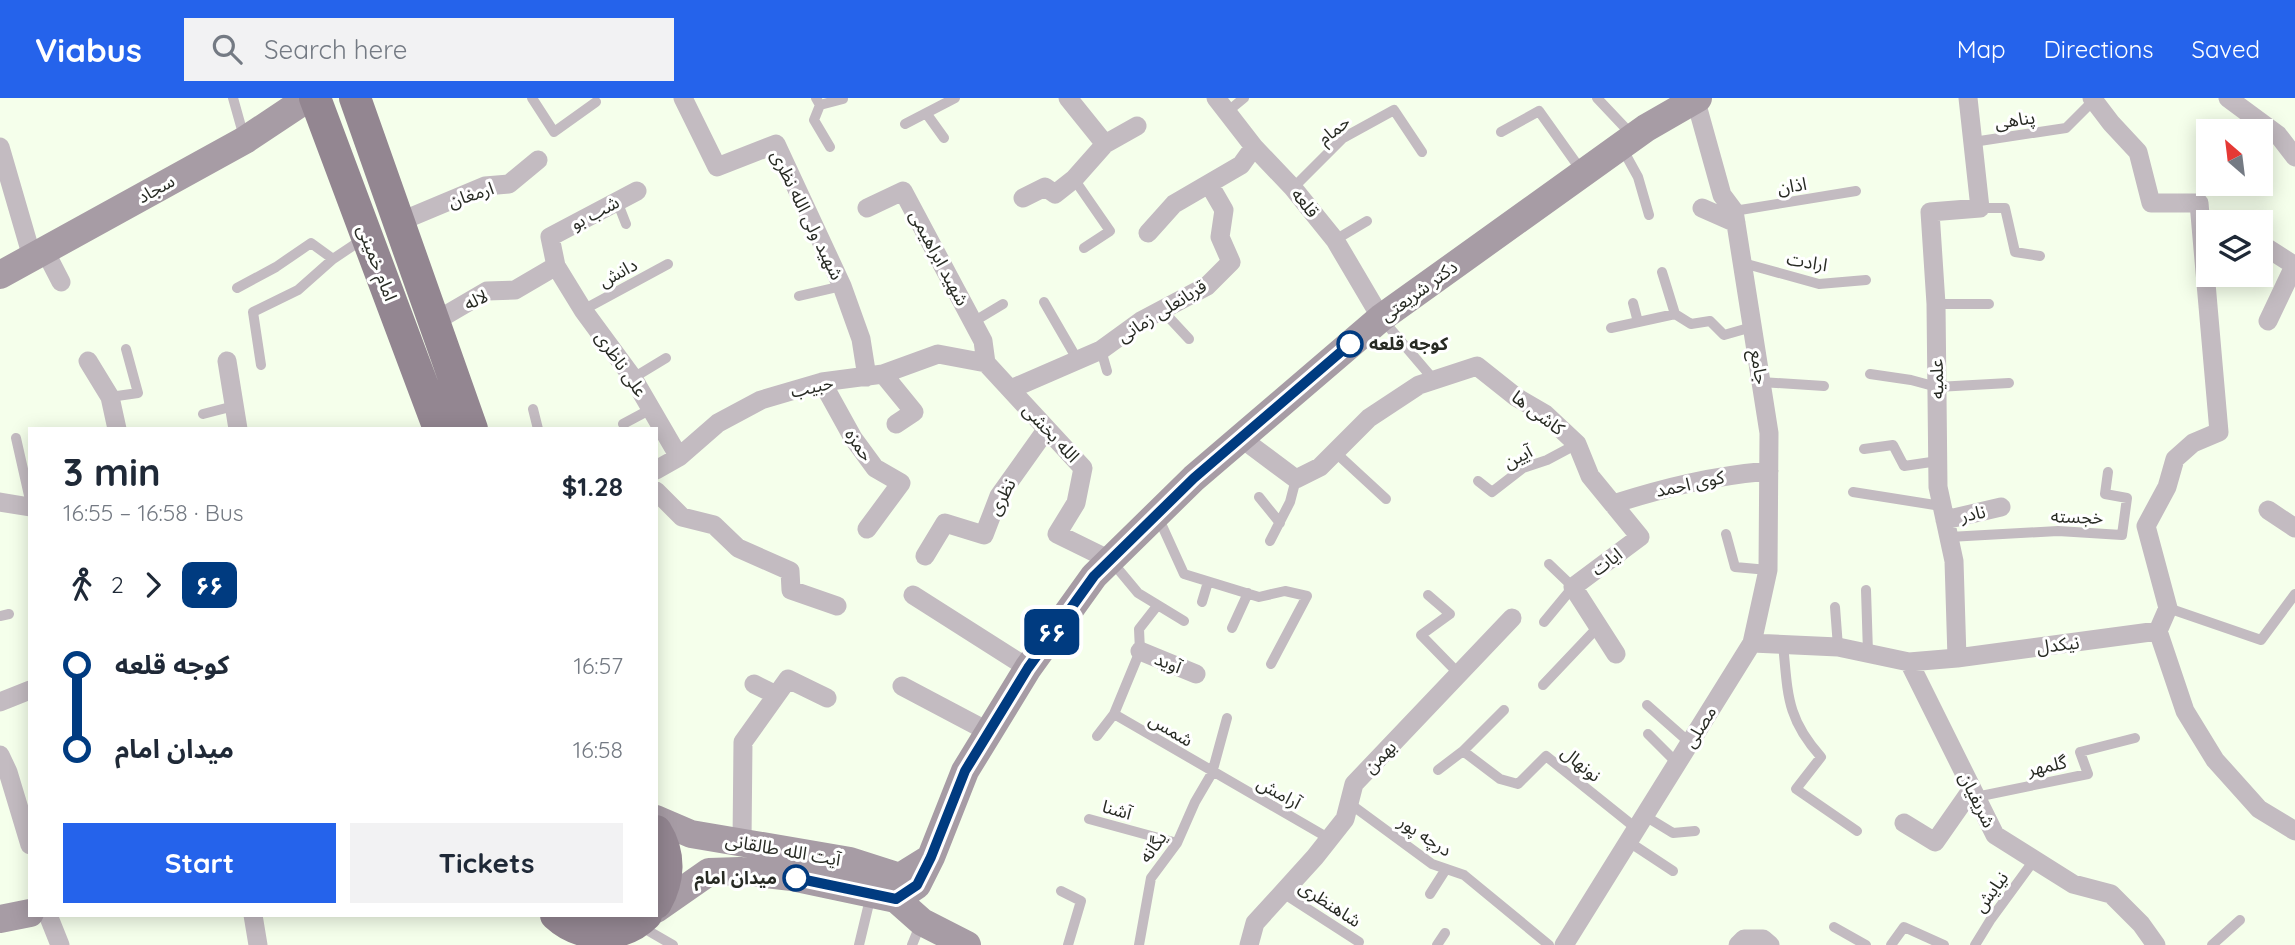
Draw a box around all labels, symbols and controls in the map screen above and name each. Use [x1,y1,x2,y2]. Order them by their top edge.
search box [184,18,674,81]
text: Viabus [35,29,142,70]
icon: search [208,30,246,68]
text: Search here [264,33,407,66]
text: Map [1957,34,2006,64]
text: Directions [2044,34,2154,64]
text: Saved [2192,34,2260,64]
street label: پناهی [1993,105,2037,134]
street label: حمام [1313,110,1356,152]
north arrow [2196,119,2273,196]
map controls [2196,119,2273,287]
street label: شهید ولی الله نظری [766,146,849,284]
street label: سجاد [133,169,179,208]
street label: اذان [1776,172,1808,199]
street label: ارمغان [445,176,497,213]
street label: قلعه [1287,183,1324,222]
street label: شب بو [566,190,623,235]
street label: شهید ابراهیمی [905,206,974,310]
button: layers [2196,210,2273,287]
street label: امام خمینی [350,221,402,305]
street label: ارادت [1785,247,1829,276]
street label: دانش [594,253,641,292]
street label: دکتر شریعتی [1375,255,1462,326]
street label: قربانعلی زمانی [1113,274,1211,347]
street label: لاله [460,284,491,315]
street label: علی ناظری [590,326,653,401]
marker: کوجه قلعه [1337,331,1363,357]
place label: کوجه قلعه [1369,332,1449,355]
street label: جامع [1742,348,1774,386]
street label: علمیه [1925,359,1948,399]
street label: حبیب [788,370,836,403]
street label: کاشی ها [1507,385,1570,440]
street label: الله بخشی [1018,398,1085,467]
street label: حمزه [840,424,879,466]
street label: آیین [1499,439,1537,473]
text: 3 min [63,448,161,496]
street label: کوی احمد [1654,465,1727,502]
text: $1.28 [562,470,623,503]
street label: نظری [982,474,1021,519]
text: 16:55 – 16:58 · Bus [63,498,244,527]
street label: نادر [1957,500,1988,528]
street label: خجسته [2050,504,2104,529]
street label: ایات [1587,543,1627,581]
icon: walk [63,566,101,604]
icon: forward [134,566,172,604]
text: 2 [111,570,124,599]
text: ۶۶ [196,570,223,600]
line badge: ۶۶ [1020,609,1084,655]
text: ۶۶ [1038,617,1066,647]
street label: نیکدل [2035,630,2081,659]
street label: آوید [1151,647,1186,679]
text: کوجه قلعه [115,648,229,681]
text: 16:57 [573,651,623,680]
street label: مصلی [1678,701,1721,752]
street label: شمس [1145,708,1197,752]
text: میدان امام [115,732,234,765]
text: 16:58 [573,735,623,764]
street label: بهمن [1358,735,1401,778]
street label: نونهال [1557,740,1606,787]
street label: گلمهر [2024,750,2069,781]
street label: شریفیان [1954,768,2001,831]
street label: آرامش [1253,771,1306,814]
street label: آشنا [1100,794,1135,825]
street label: درچه پور [1393,809,1456,861]
button: Start [63,823,336,903]
button: Tickets [350,823,623,903]
street label: یگانه [1134,826,1172,867]
street label: آیت الله طالقانی [724,828,843,871]
marker: میدان امام [783,865,809,891]
place label: میدان امام [695,866,777,891]
street label: نیایش [1968,867,2013,917]
street label: شاهنظری [1295,875,1366,932]

